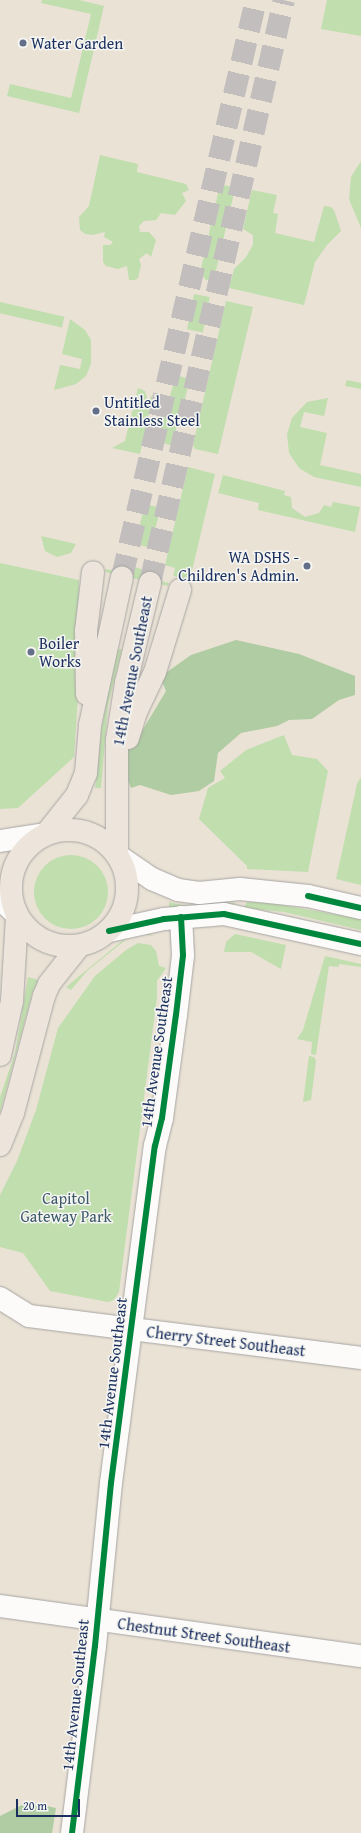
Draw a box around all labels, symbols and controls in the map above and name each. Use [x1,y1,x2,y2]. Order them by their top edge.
place label: Water Garden [31,33,123,53]
marker: Water Garden [18,38,28,48]
place label: Untitled Stainless Steel [104,392,200,430]
marker: Untitled Stainless Steel [91,406,101,416]
place label: WA DSHS - Children's Admin. [178,547,299,585]
marker: WA DSHS - Children's Admin. [302,561,312,571]
street label: 14th Avenue Southeast [108,594,156,748]
place label: Boiler Works [39,633,81,671]
marker: Boiler Works [26,647,36,657]
street label: 14th Avenue Southeast [136,975,176,1129]
park label: Capitol Gateway Park [20,1188,112,1226]
street label: 14th Avenue Southeast [93,1296,131,1450]
street label: Cherry Street Southeast [145,1322,307,1360]
street label: Chestnut Street Southeast [116,1613,292,1657]
street label: 14th Avenue Southeast [57,1618,93,1772]
scale bar [18,1791,82,1817]
text: 20 m [23,1797,47,1814]

